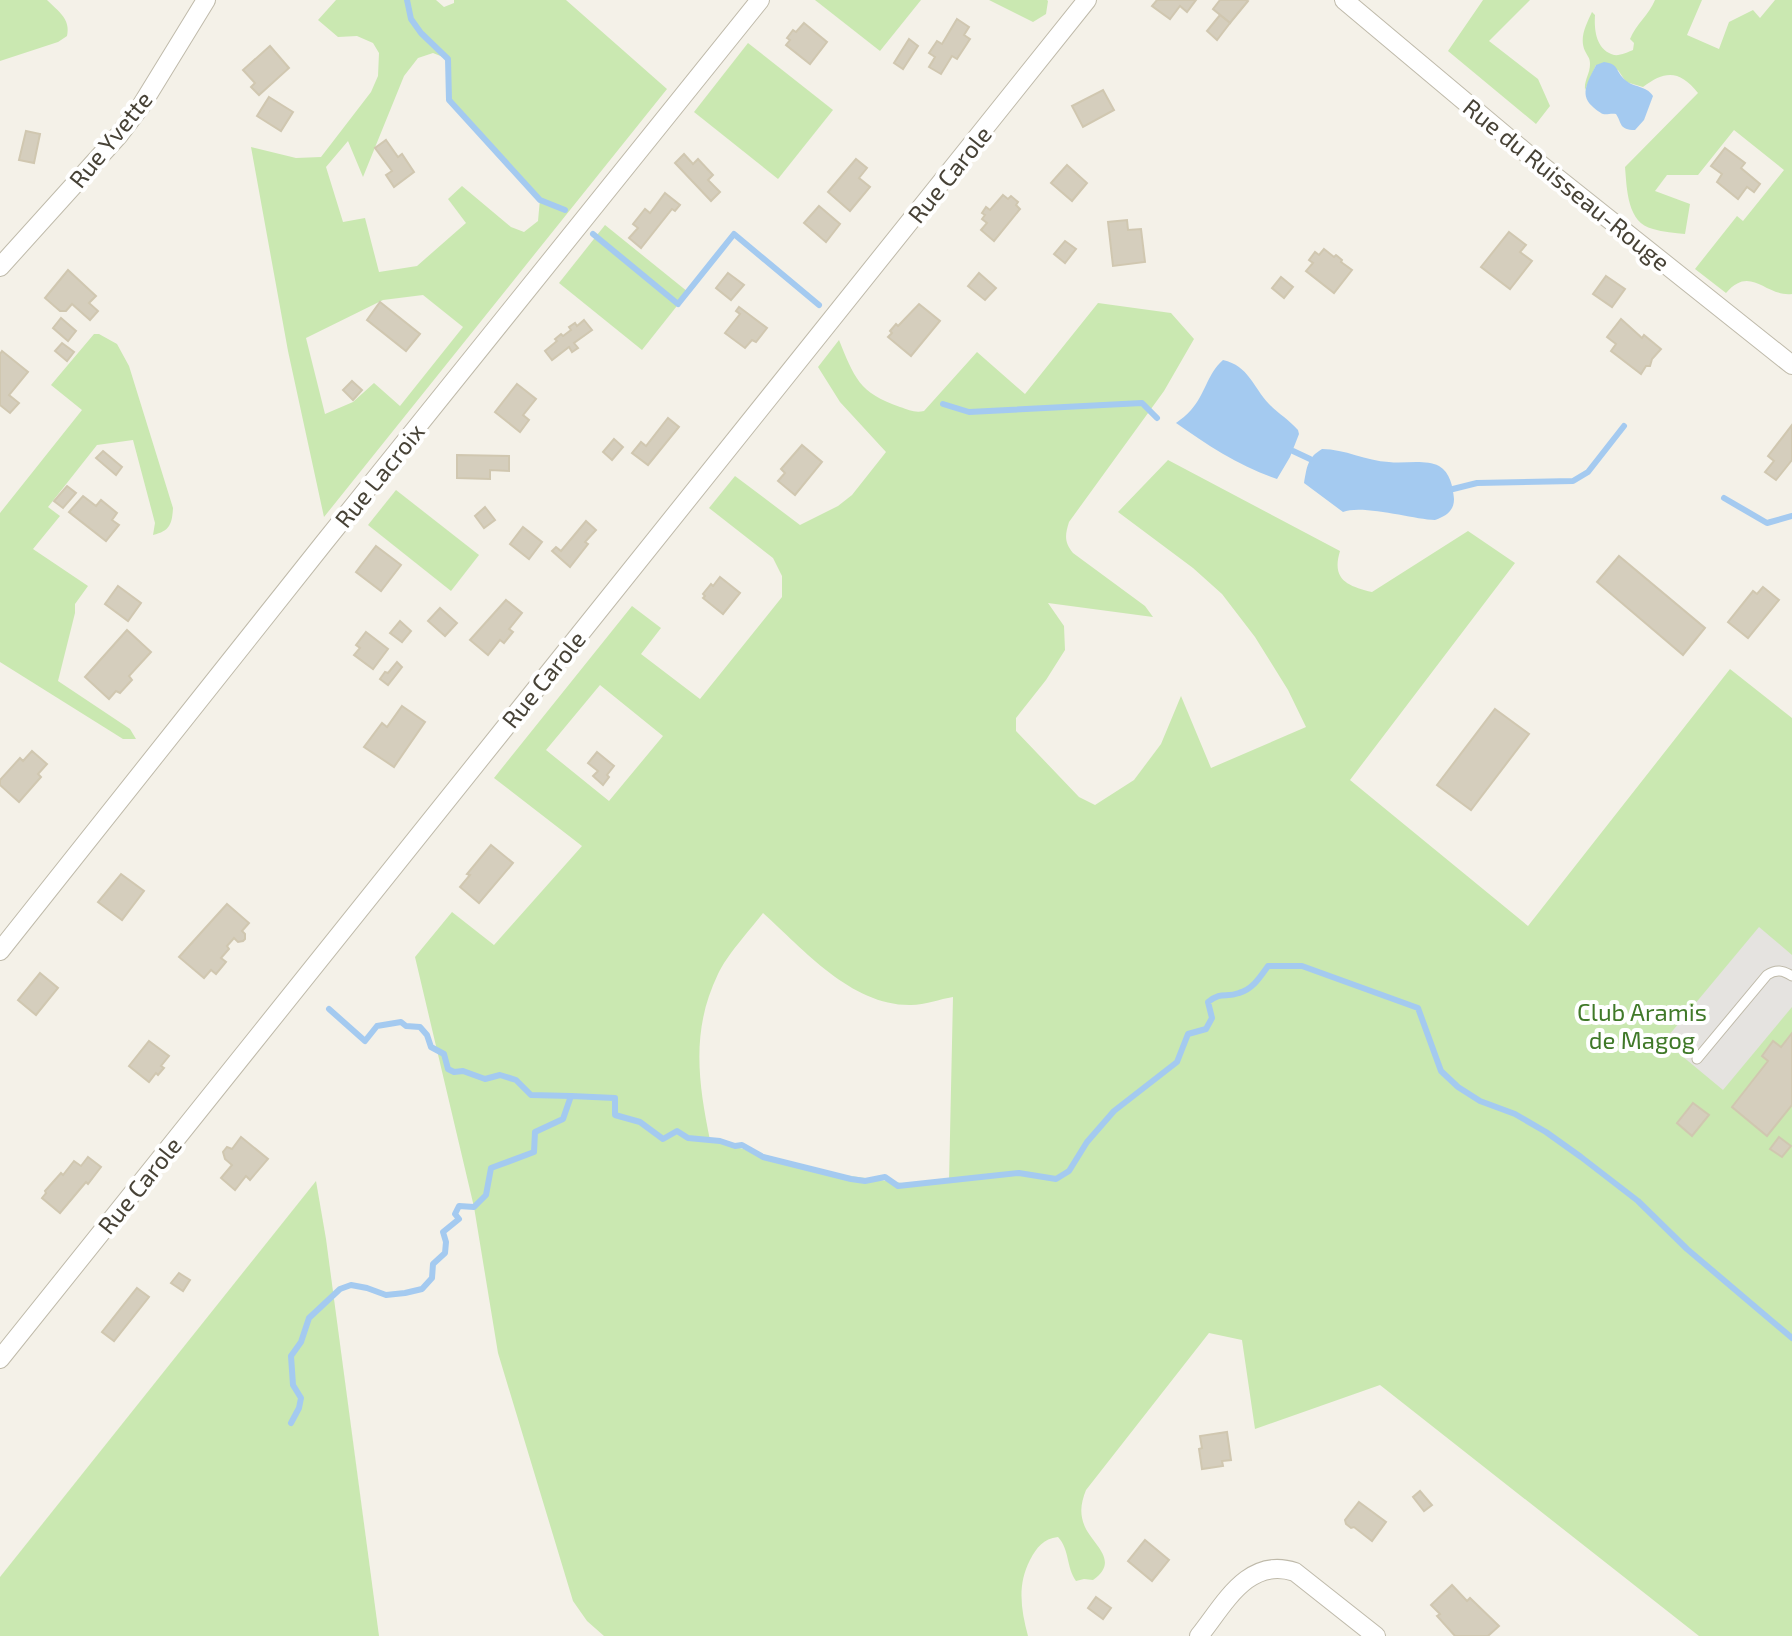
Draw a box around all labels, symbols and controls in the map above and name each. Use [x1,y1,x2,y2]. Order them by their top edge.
street label: Rue Yvette [62,85,158,193]
street label: Rue du Ruisseau-Rouge [1458,92,1676,276]
street label: Rue Carole [901,120,997,228]
street label: Rue Lacroix [328,417,430,533]
street label: Rue Carole [495,625,591,733]
park label: Club Aramis de Magog [1577,997,1707,1054]
street label: Rue Carole [91,1131,187,1239]

